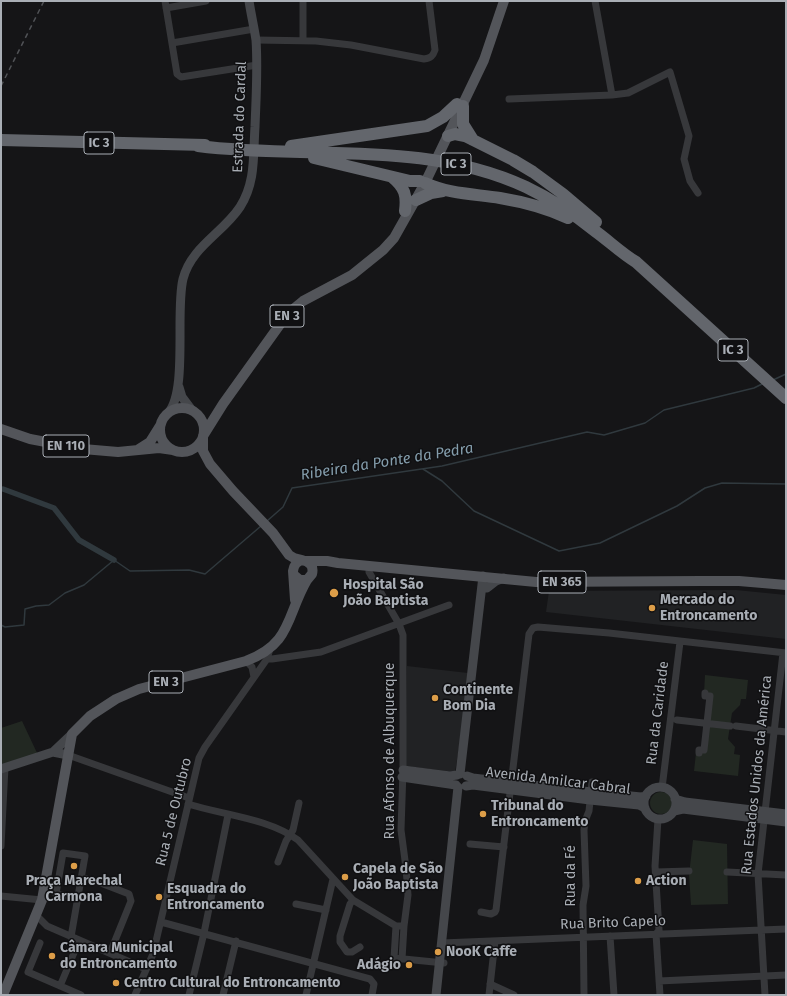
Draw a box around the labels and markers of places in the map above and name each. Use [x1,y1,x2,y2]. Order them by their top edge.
place label: Hospital São João Baptista [343,577,428,610]
marker: Hospital São João Baptista [328,587,340,599]
place label: Mercado do Entroncamento [660,592,757,624]
marker: Mercado do Entroncamento [647,603,657,613]
place label: Continente Bom Dia [443,682,513,714]
marker: Continente Bom Dia [430,693,440,703]
place label: Tribunal do Entroncamento [491,798,588,830]
marker: Tribunal do Entroncamento [478,809,488,819]
marker: Praça Marechal Carmona [69,861,79,871]
place label: Capela de São João Baptista [353,861,443,894]
marker: Capela de São João Baptista [340,872,350,882]
place label: Praça Marechal Carmona [26,873,122,906]
place label: Action [646,873,687,889]
marker: Action [633,876,643,886]
place label: Esquadra do Entroncamento [167,881,264,914]
marker: Esquadra do Entroncamento [154,892,164,902]
place label: Câmara Municipal do Entroncamento [60,940,177,972]
place label: NooK Caffe [446,944,517,960]
marker: NooK Caffe [433,947,443,957]
marker: Câmara Municipal do Entroncamento [47,951,57,961]
place label: Adágio [357,957,401,973]
marker: Adágio [404,960,414,970]
place label: Centro Cultural do Entroncamento [124,975,340,991]
marker: Centro Cultural do Entroncamento [111,978,121,988]

